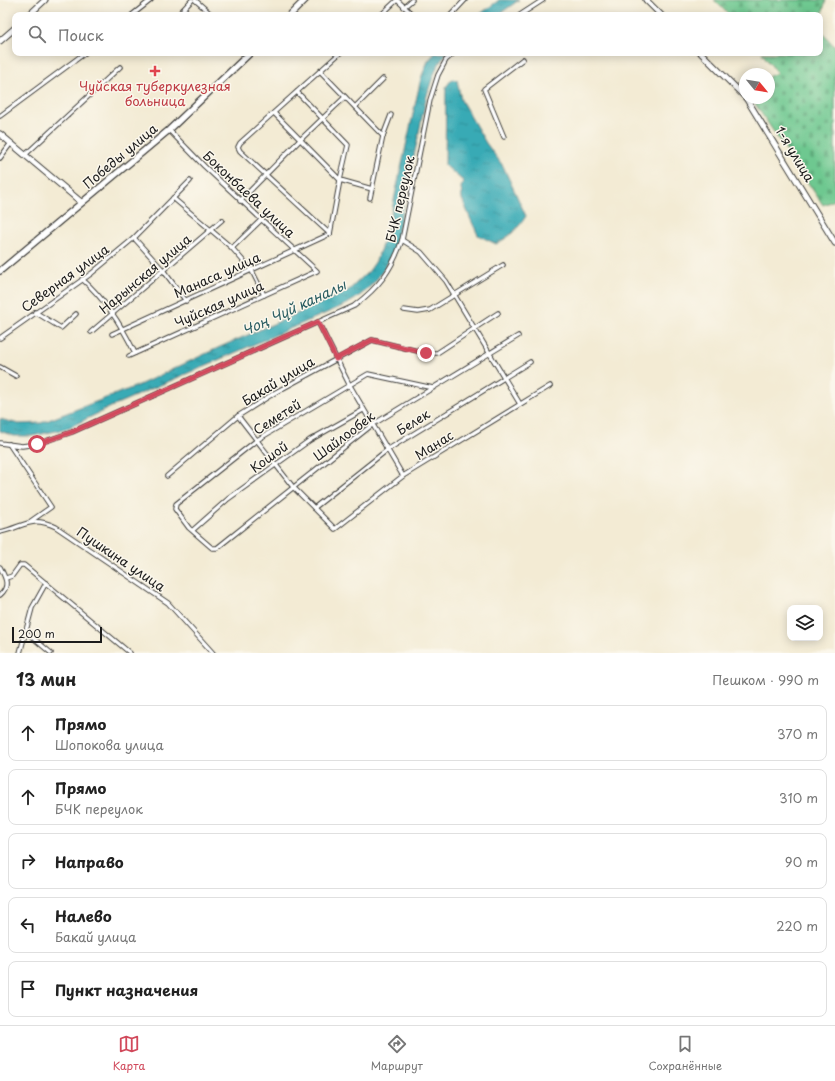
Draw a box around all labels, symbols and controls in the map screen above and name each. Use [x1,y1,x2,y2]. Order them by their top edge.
search box [12,12,823,56]
icon: search [26,23,48,45]
text: Поиск [58,23,104,46]
marker: Чуйская туберкулезная больница [149,65,161,77]
north arrow [739,68,775,104]
place label: Чуйская туберкулезная больница [79,76,231,110]
street label: Победы улица [78,118,162,192]
street label: 1-я улица [771,122,820,186]
street label: Боконбаева улица [199,146,300,242]
street label: БЧК переулок [380,154,419,244]
street label: Нарынская улица [94,229,195,318]
street label: Северная улица [17,239,113,316]
street label: Манаса улица [171,247,264,302]
water label: Чоң Чүй каналы [238,274,351,341]
street label: Чуйская улица [171,275,267,332]
route end [417,344,435,362]
street label: Бакай улица [238,351,318,410]
street label: Семетей [249,394,304,439]
street label: Белек [392,404,433,439]
street label: Шайлообек [309,406,379,465]
street label: Манас [411,425,457,464]
route start [28,435,46,453]
street label: Кошой [246,436,291,477]
street label: Пушкина улица [73,522,170,596]
map controls [787,605,823,641]
button: layers [787,605,823,641]
scale bar [12,625,102,644]
text: 200 m [18,625,55,642]
text: 13 мин [16,666,76,692]
text: Пешком · 990 m [712,670,819,689]
text: Прямо [55,712,106,735]
icon: ahead [17,722,39,744]
text: 370 m [777,724,818,743]
text: Шопокова улица [55,735,164,754]
text: Прямо [55,776,106,799]
icon: ahead [17,786,39,808]
text: 310 m [779,788,818,807]
text: БЧК переулок [55,799,143,818]
icon: right [17,850,39,872]
text: Направо [55,850,124,873]
text: 90 m [785,852,818,871]
text: Налево [55,904,112,927]
icon: left [17,914,39,936]
text: 220 m [776,916,818,935]
text: Бакай улица [55,927,136,946]
icon: arrive [17,978,39,1000]
text: Пункт назначения [55,978,198,1001]
tab: Карта [113,1033,145,1074]
tab: Маршрут [371,1033,423,1074]
tab: Сохранённые [649,1033,722,1074]

